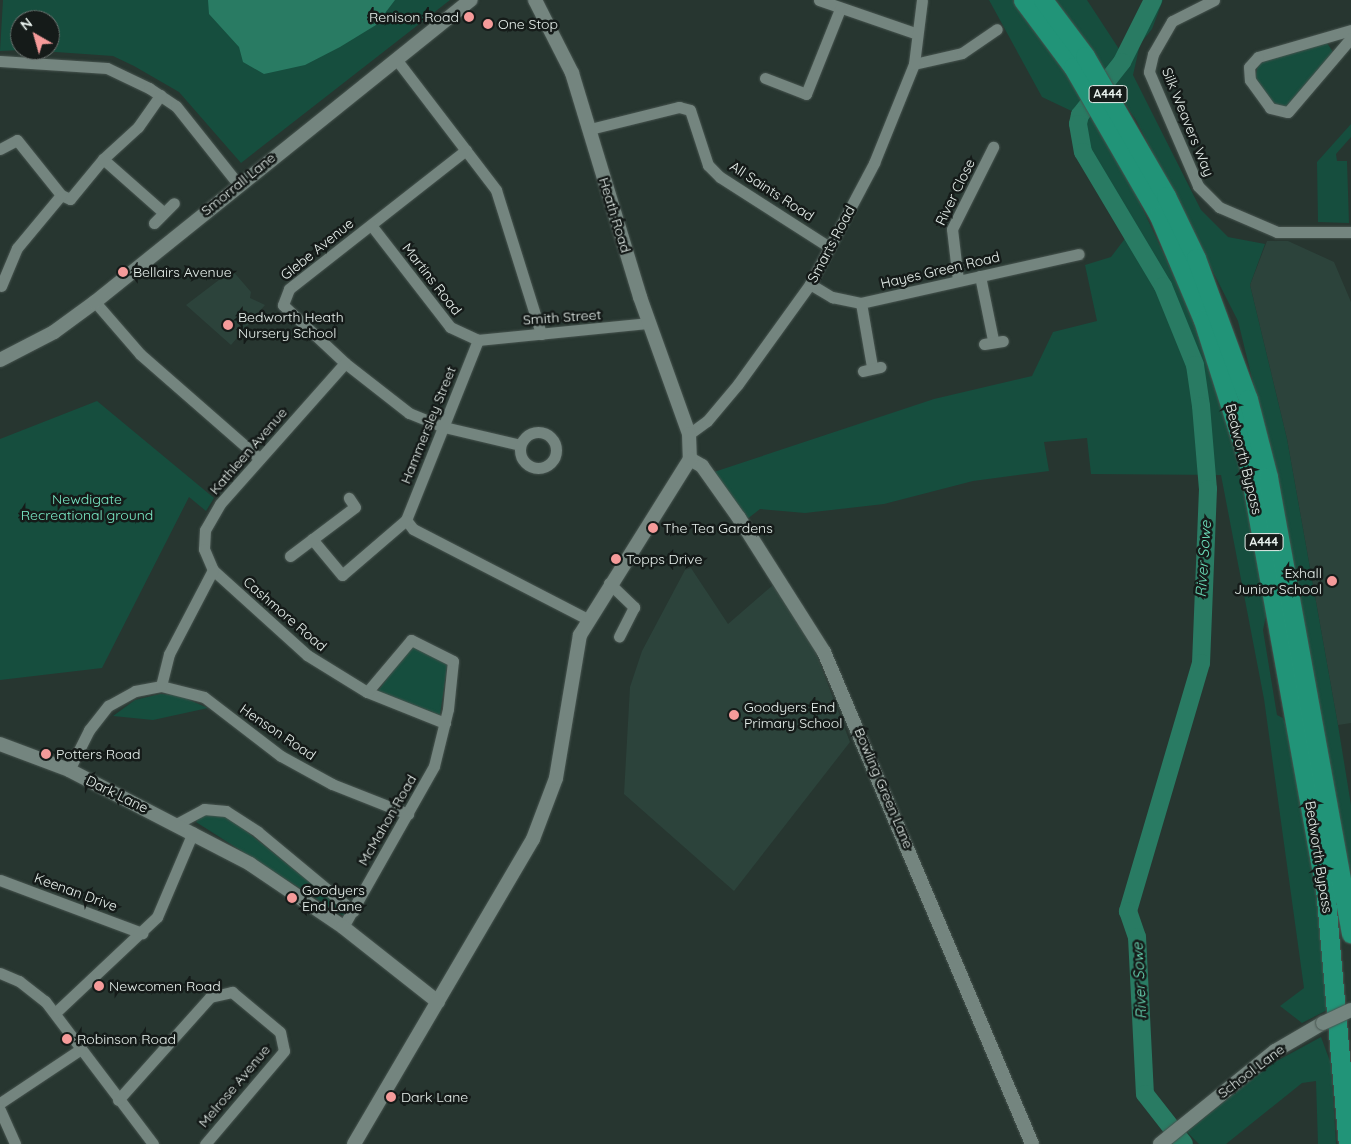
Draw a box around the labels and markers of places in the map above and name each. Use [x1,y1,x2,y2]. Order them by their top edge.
place label: Renison Road [369,9,459,25]
marker: Renison Road [463,11,475,23]
place label: One Stop [498,16,558,32]
marker: One Stop [482,18,494,30]
place label: Bellairs Avenue [133,264,232,280]
marker: Bellairs Avenue [117,266,129,278]
place label: Bedworth Heath Nursery School [238,309,344,342]
marker: Bedworth Heath Nursery School [222,319,234,331]
place label: The Tea Gardens [663,520,773,536]
marker: The Tea Gardens [647,522,659,534]
place label: Topps Drive [626,551,702,567]
marker: Topps Drive [610,553,622,565]
place label: Exhall Junior School [1234,565,1322,598]
marker: Exhall Junior School [1326,575,1338,587]
place label: Goodyers End Primary School [744,699,842,732]
marker: Goodyers End Primary School [728,709,740,721]
place label: Potters Road [56,746,141,762]
marker: Potters Road [40,748,52,760]
place label: Goodyers End Lane [302,882,365,914]
marker: Goodyers End Lane [286,892,298,904]
place label: Newcomen Road [109,978,221,994]
marker: Newcomen Road [93,980,105,992]
place label: Robinson Road [77,1031,176,1047]
marker: Robinson Road [61,1033,73,1045]
place label: Dark Lane [401,1089,468,1105]
marker: Dark Lane [385,1091,397,1103]

